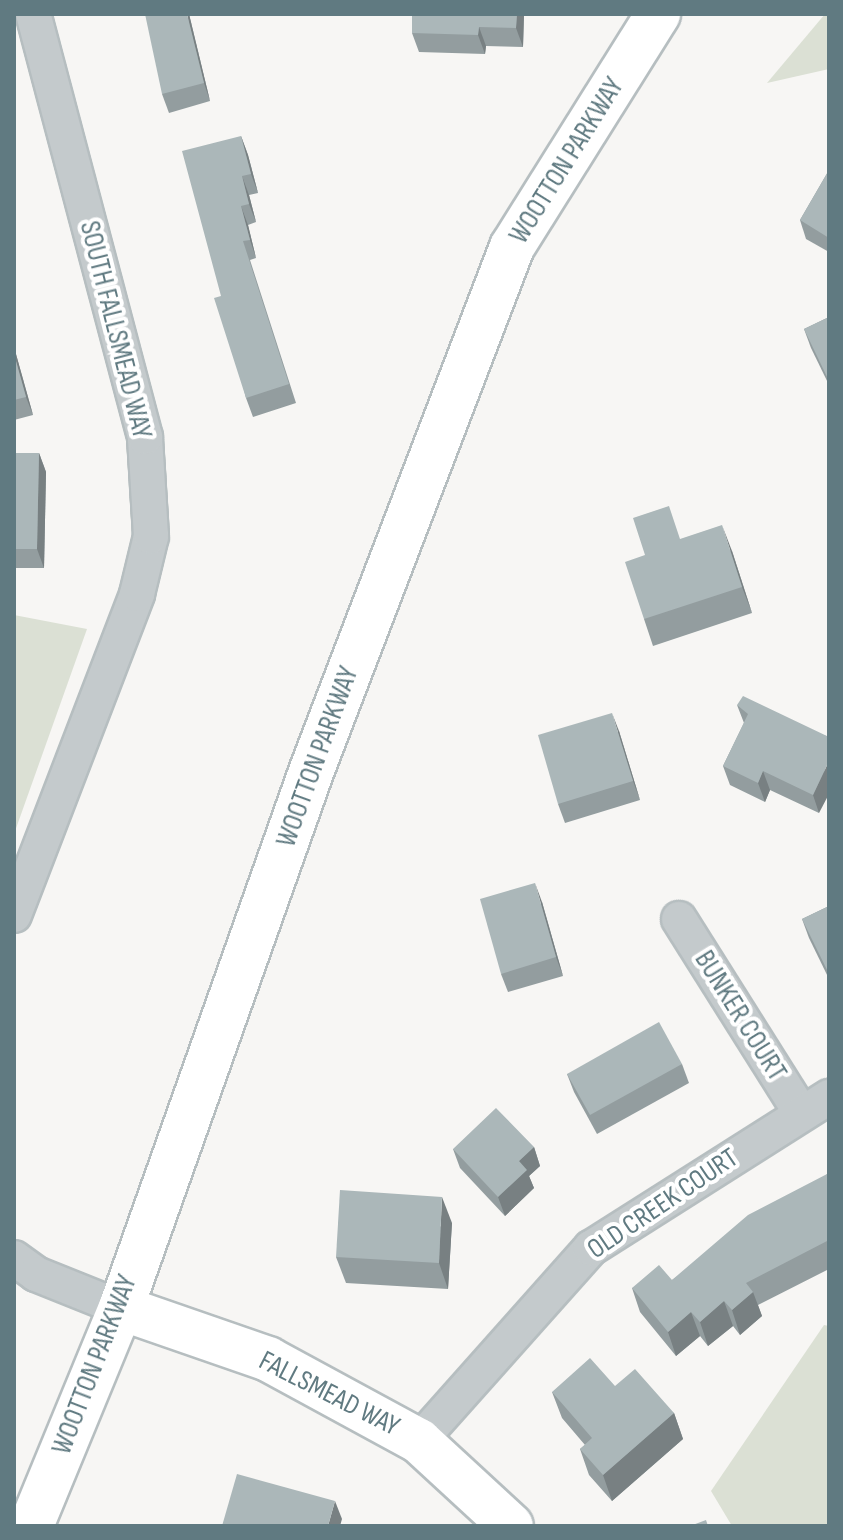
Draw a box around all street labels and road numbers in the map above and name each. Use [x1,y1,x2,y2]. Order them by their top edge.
street label: WOOTTON PARKWAY [503,72,631,250]
street label: SOUTH FALLSMEAD WAY [72,218,158,442]
street label: WOOTTON PARKWAY [270,662,366,852]
street label: BUNKER COURT [687,945,793,1087]
street label: OLD CREEK COURT [581,1141,745,1267]
street label: WOOTTON PARKWAY [45,1271,145,1459]
street label: FALLSMEAD WAY [253,1344,405,1444]

